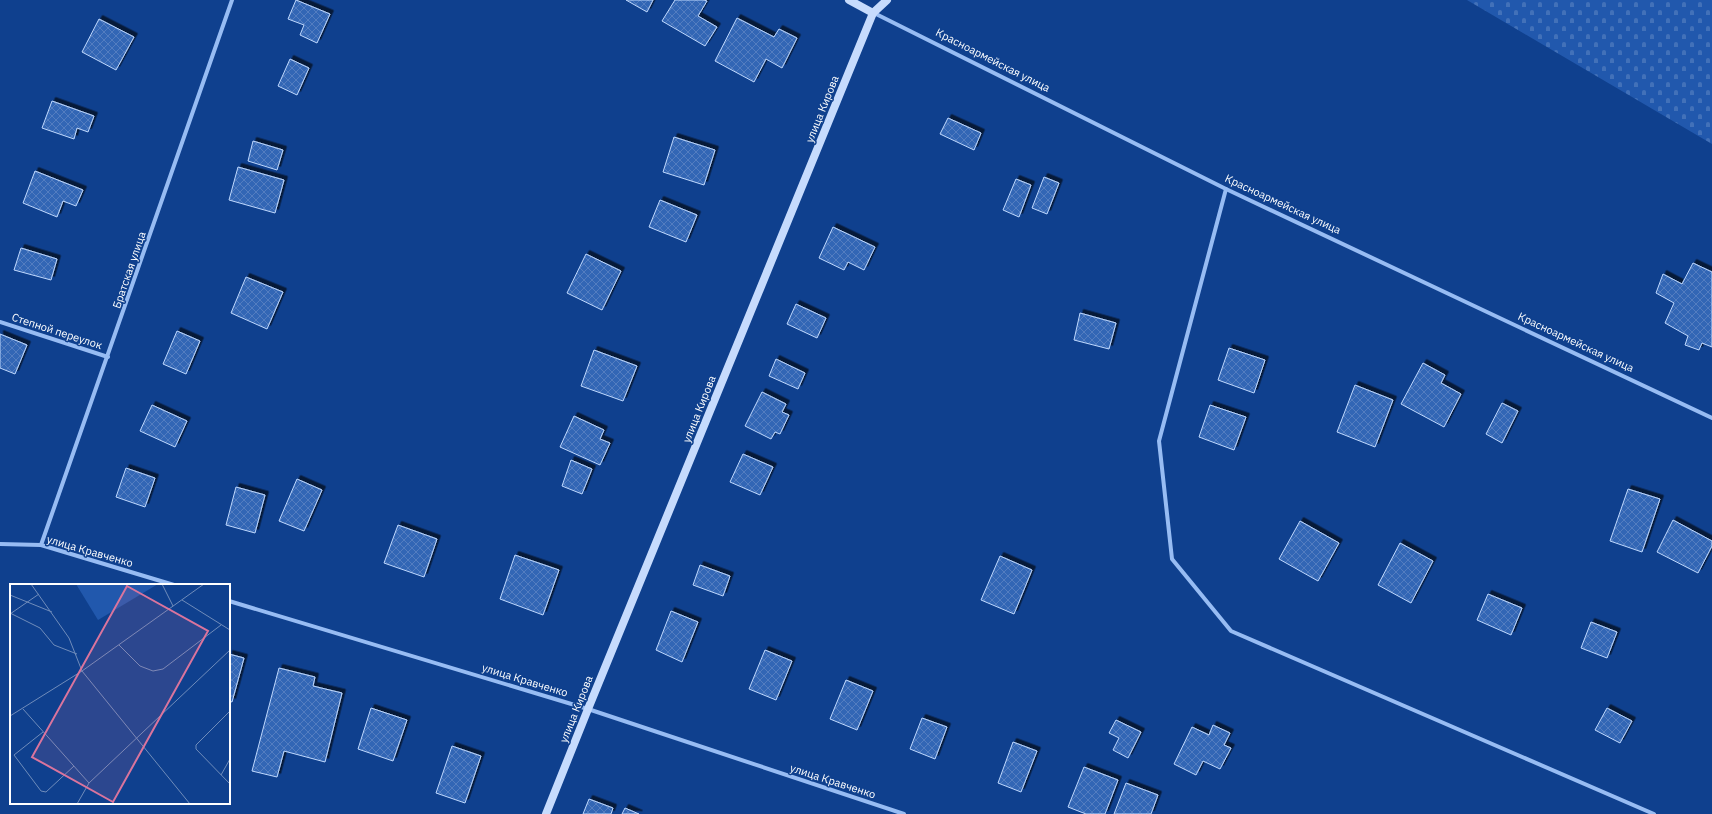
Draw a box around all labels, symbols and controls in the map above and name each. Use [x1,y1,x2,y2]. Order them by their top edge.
street label: Красноармейская улица [934,25,1053,95]
street label: улица Кирова [802,73,842,145]
street label: Красноармейская улица [1223,171,1343,237]
street label: Братская улица [109,230,149,310]
street label: Красноармейская улица [1516,309,1636,375]
street label: Степной переулок [10,310,104,352]
street label: улица Кирова [679,373,719,445]
street label: улица Кравченко [45,532,135,570]
inset map [10,584,230,804]
street label: улица Кравченко [480,660,570,700]
street label: улица Кирова [556,673,596,745]
street label: улица Кравченко [788,761,878,801]

